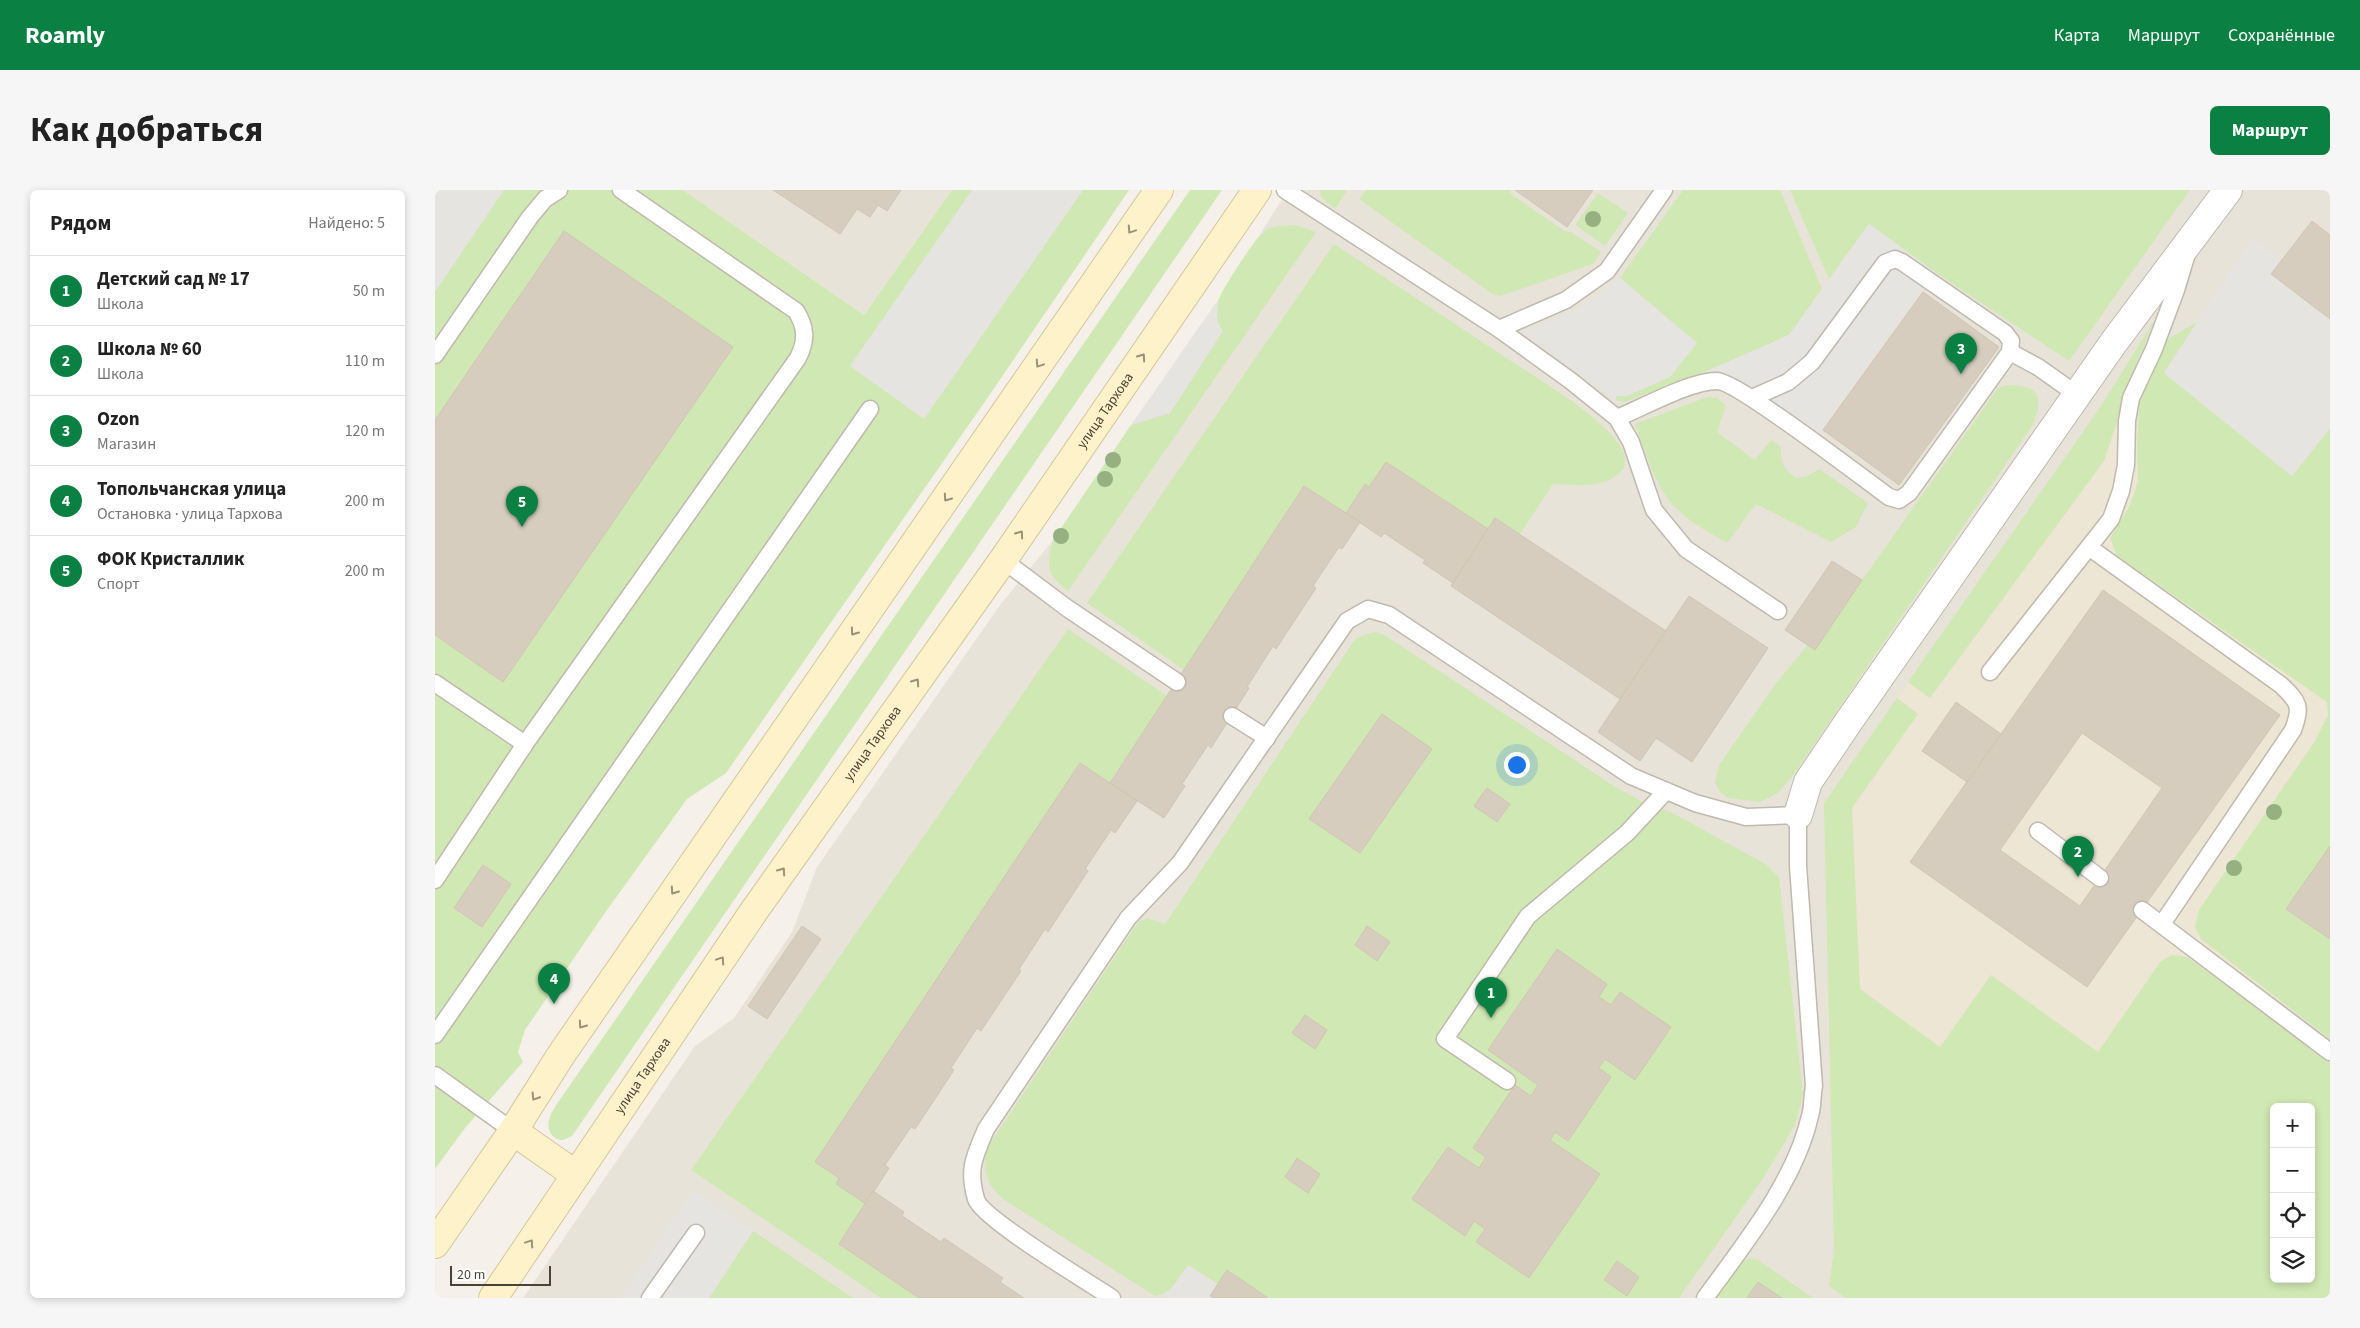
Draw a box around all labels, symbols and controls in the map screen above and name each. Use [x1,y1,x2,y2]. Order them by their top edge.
text: Roamly [25,18,105,53]
text: Карта [2054,23,2100,48]
text: Маршрут [2128,23,2200,48]
text: Сохранённые [2228,23,2335,48]
text: Как добраться [30,105,263,155]
button: Маршрут [2210,106,2330,155]
text: Рядом [50,208,111,238]
text: Найдено: 5 [308,212,385,234]
one-way arrow [1128,224,1137,234]
text: Детский сад № 17 [97,266,250,293]
text: 1 [62,280,70,302]
text: 50 m [353,280,385,302]
text: Школа [97,293,144,315]
pin: 3 [1945,333,1977,374]
text: Школа № 60 [97,336,202,363]
text: 2 [62,350,70,372]
text: 110 m [345,350,385,372]
one-way arrow [1136,353,1145,363]
one-way arrow [1036,359,1045,368]
text: Школа [97,363,144,385]
street label: улица Тархова [1072,369,1139,453]
text: Ozon [97,406,140,433]
text: 3 [62,420,70,442]
text: 120 m [345,420,385,442]
text: Магазин [97,433,156,455]
text: Топольчанская улица [97,476,286,503]
pin: 5 [506,486,538,527]
text: 4 [62,490,70,512]
text: 200 m [345,490,385,512]
one-way arrow [944,492,953,502]
text: Остановка · улица Тархова [97,503,283,525]
one-way arrow [1014,531,1023,540]
text: ФОК Кристаллик [97,546,245,573]
text: 5 [62,560,70,582]
text: 200 m [345,560,385,582]
text: Спорт [97,573,140,595]
one-way arrow [851,626,860,635]
one-way arrow [910,678,919,687]
street label: улица Тархова [839,702,906,785]
your location [1504,752,1530,778]
pin: 2 [2062,836,2094,877]
one-way arrow [776,868,785,877]
one-way arrow [671,886,680,895]
one-way arrow [715,956,724,965]
pin: 4 [538,963,570,1004]
pin: 1 [1475,977,1507,1018]
one-way arrow [579,1019,588,1029]
street label: улица Тархова [610,1034,676,1118]
one-way arrow [532,1091,541,1100]
map controls [2270,1103,2315,1283]
button: + [2270,1103,2315,1148]
button: − [2270,1148,2315,1193]
button: locate [2270,1193,2315,1238]
button: layers [2270,1238,2315,1283]
one-way arrow [524,1239,533,1249]
scale bar [450,1263,551,1286]
text: 20 m [457,1265,485,1285]

